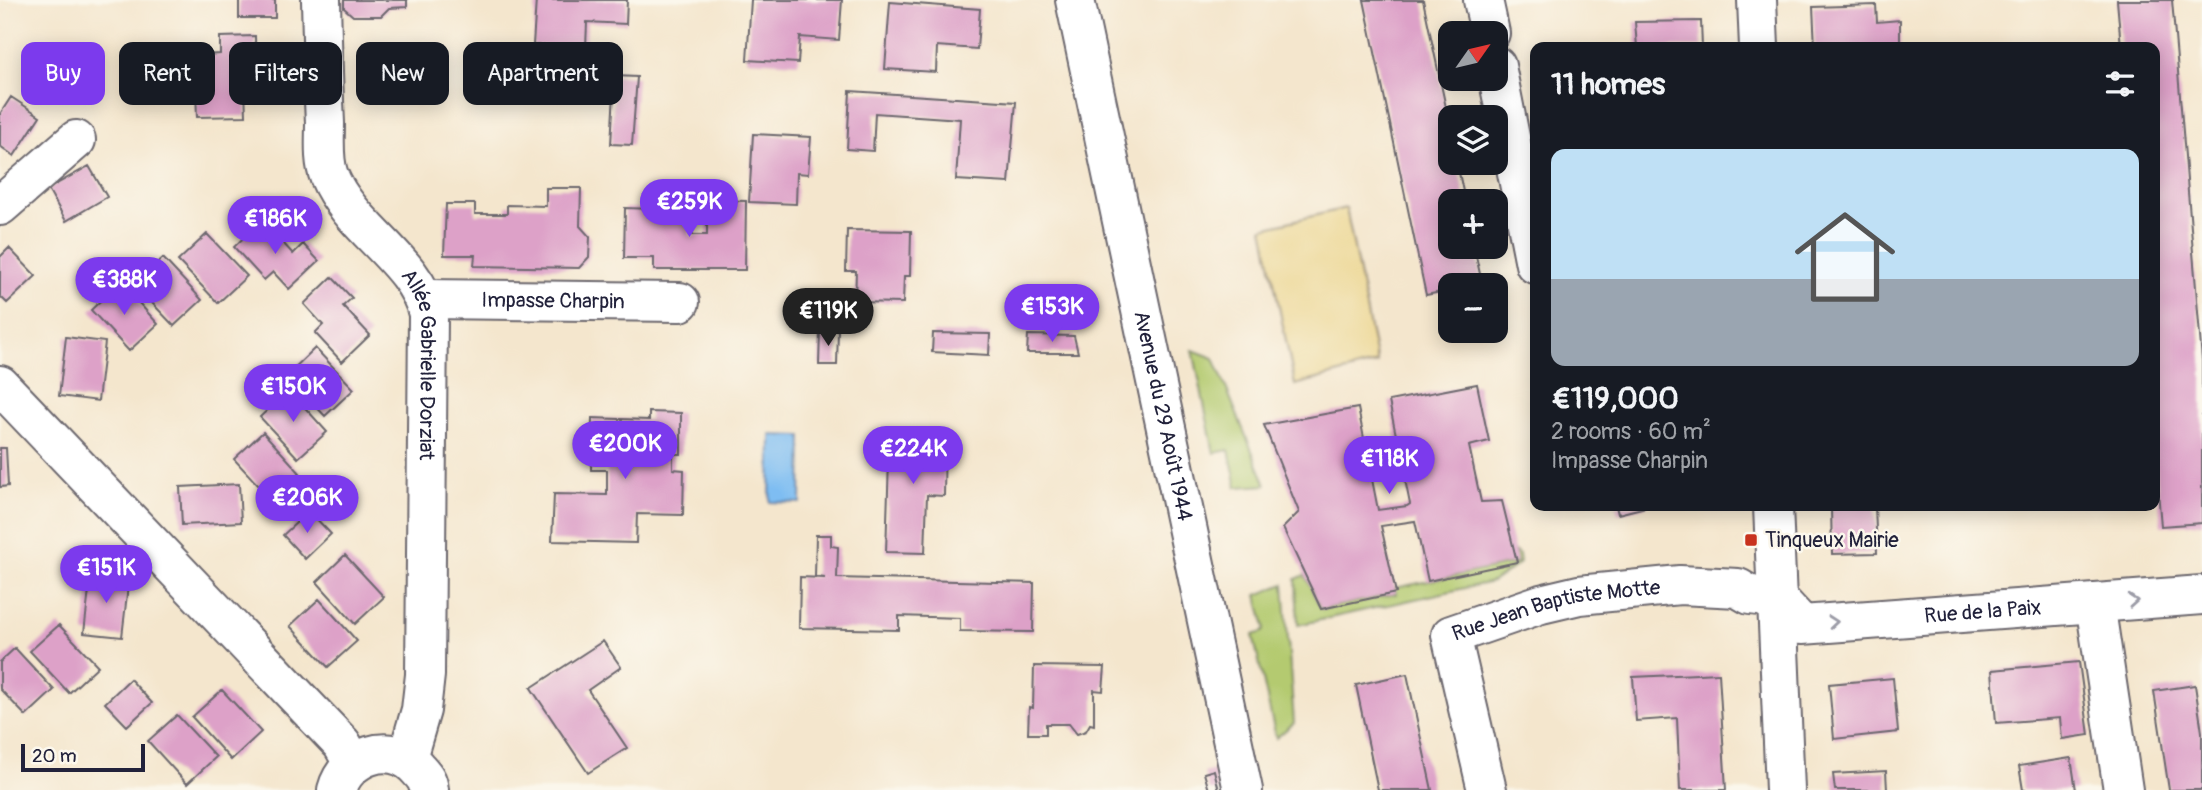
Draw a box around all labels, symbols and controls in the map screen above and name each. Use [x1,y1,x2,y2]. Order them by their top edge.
north arrow [1438,21,1508,91]
map controls [1438,21,1508,343]
chip: Buy [21,42,105,105]
chip: Rent [119,42,215,105]
chip: Filters [229,42,342,105]
chip: New [356,42,449,105]
chip: Apartment [463,42,623,105]
icon: filters [2101,65,2139,103]
text: 11 homes [1551,66,1665,103]
button: layers [1438,105,1508,175]
pin: €259K [640,180,738,239]
text: €259K [656,187,722,216]
button: + [1438,189,1508,259]
icon: home [1782,194,1908,320]
pin: €186K [226,196,324,256]
text: €186K [243,204,307,233]
pin: €388K [75,258,173,317]
street label: Allée Gabrielle Dorziat [395,263,441,461]
text: €388K [91,265,157,294]
button: − [1438,273,1508,343]
pin: €153K [1003,284,1101,344]
street label: Impasse Charpin [481,286,625,315]
pin: €119K [779,288,877,348]
text: €153K [1020,292,1084,321]
text: €119K [799,296,857,325]
street label: Avenue du 29 Août 1944 [1128,308,1199,523]
pin: €150K [244,364,342,424]
text: €150K [260,372,326,401]
text: €119,000 [1551,380,1679,417]
text: 2 rooms · 60 m² [1551,417,1711,446]
pin: €200K [576,421,674,481]
pin: €224K [864,426,962,486]
text: €200K [588,429,662,458]
text: €224K [879,434,947,463]
pin: €118K [1340,436,1438,496]
text: €118K [1360,444,1418,473]
text: Impasse Charpin [1551,446,1708,475]
pin: €206K [258,476,356,535]
text: €206K [271,483,343,512]
place label: Tinqueux Mairie [1765,527,1899,554]
marker: Tinqueux Mairie [1743,532,1759,548]
pin: €151K [57,546,155,605]
text: €151K [76,553,136,582]
street label: Rue Jean Baptiste Motte [1448,573,1662,647]
one-way arrow [2128,593,2139,608]
street label: Rue de la Paix [1923,594,2042,629]
one-way arrow [1828,615,1839,630]
scale bar [21,741,145,773]
text: 20 m [32,744,77,768]

